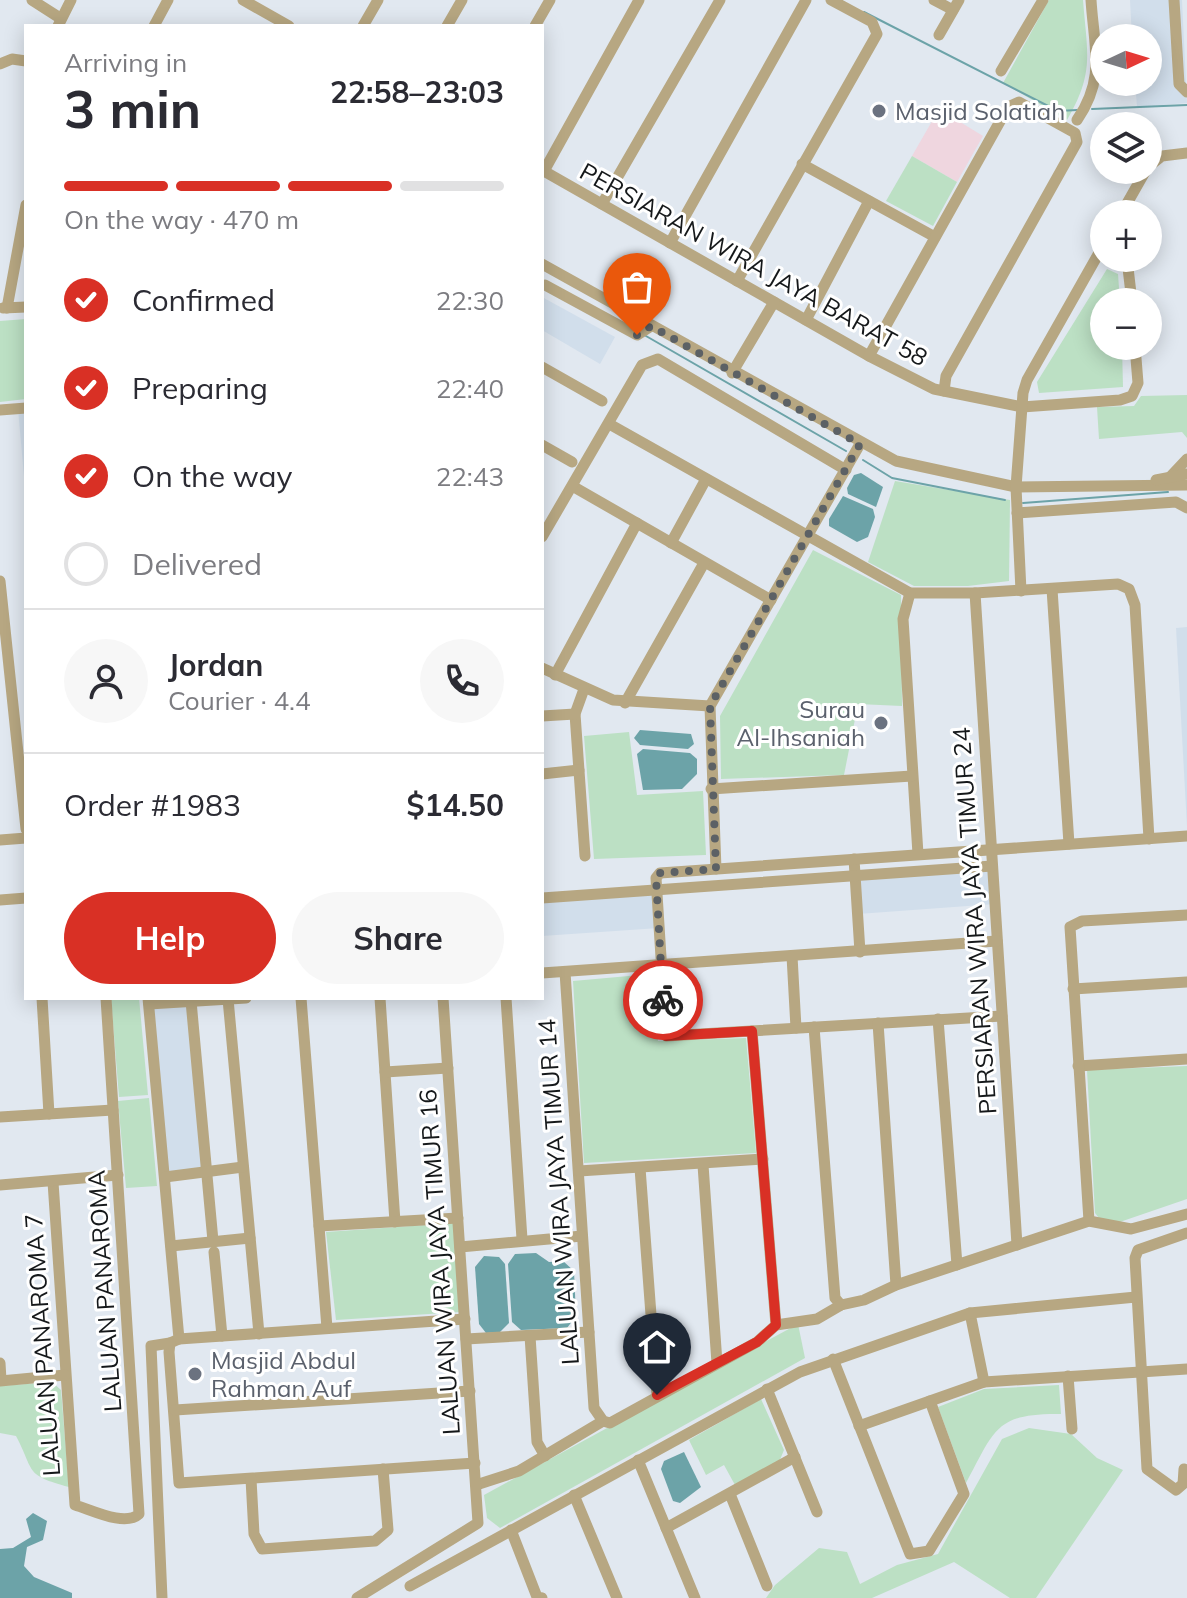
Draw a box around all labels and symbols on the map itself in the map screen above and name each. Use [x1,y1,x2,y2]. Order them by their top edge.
north arrow [1090,24,1162,96]
place label: Masjid Solatiah [895,96,1065,126]
marker: Masjid Solatiah [870,102,888,120]
street label: PERSIARAN WIRA JAYA BARAT 58 [575,156,933,372]
pin [603,253,671,335]
place label: Surau Al-Ihsaniah [737,694,865,752]
marker: Surau Al-Ihsaniah [872,714,890,732]
street label: PERSIARAN WIRA JAYA TIMUR 24 [946,727,1002,1115]
courier [623,960,703,1040]
street label: LALUAN WIRA JAYA TIMUR 14 [531,1018,585,1366]
street label: LALUAN WIRA JAYA TIMUR 16 [412,1088,466,1436]
street label: LALUAN PANAROMA [81,1169,127,1413]
street label: LALUAN PANAROMA 7 [18,1213,66,1477]
pin [623,1313,691,1395]
place label: Masjid Abdul Rahman Auf [211,1345,356,1403]
marker: Masjid Abdul Rahman Auf [186,1365,204,1383]

